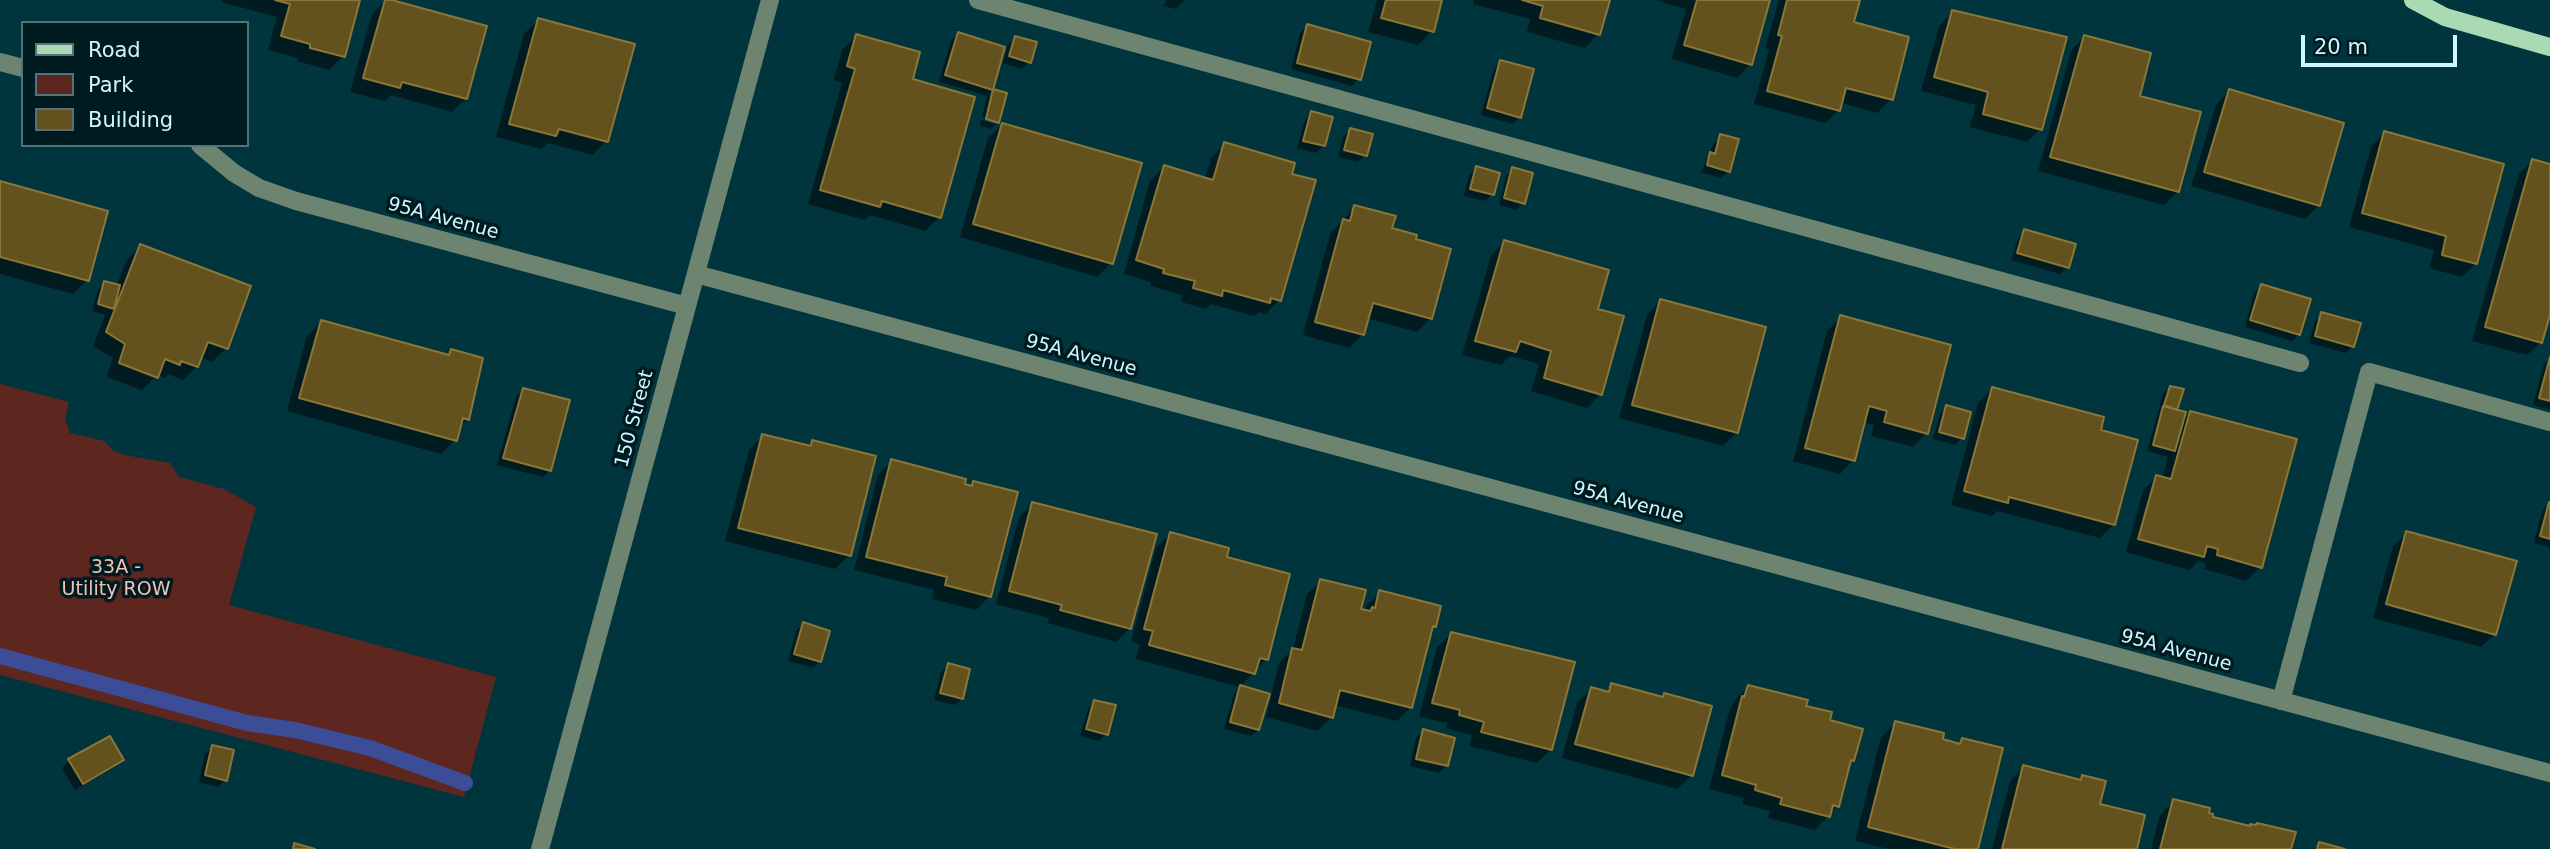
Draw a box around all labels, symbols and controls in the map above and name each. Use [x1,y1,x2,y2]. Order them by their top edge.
legend [21,21,248,147]
scale bar [2305,21,2461,65]
text: 20 m [2314,35,2368,59]
text: Road [88,38,141,62]
text: Park [88,73,133,97]
text: Building [88,108,173,132]
street label: 95A Avenue [385,193,501,245]
street label: 95A Avenue [1023,330,1139,382]
street label: 150 Street [611,368,659,470]
street label: 95A Avenue [1570,477,1686,529]
park label: 33A - Utility ROW [62,557,170,601]
street label: 95A Avenue [2118,625,2234,677]

